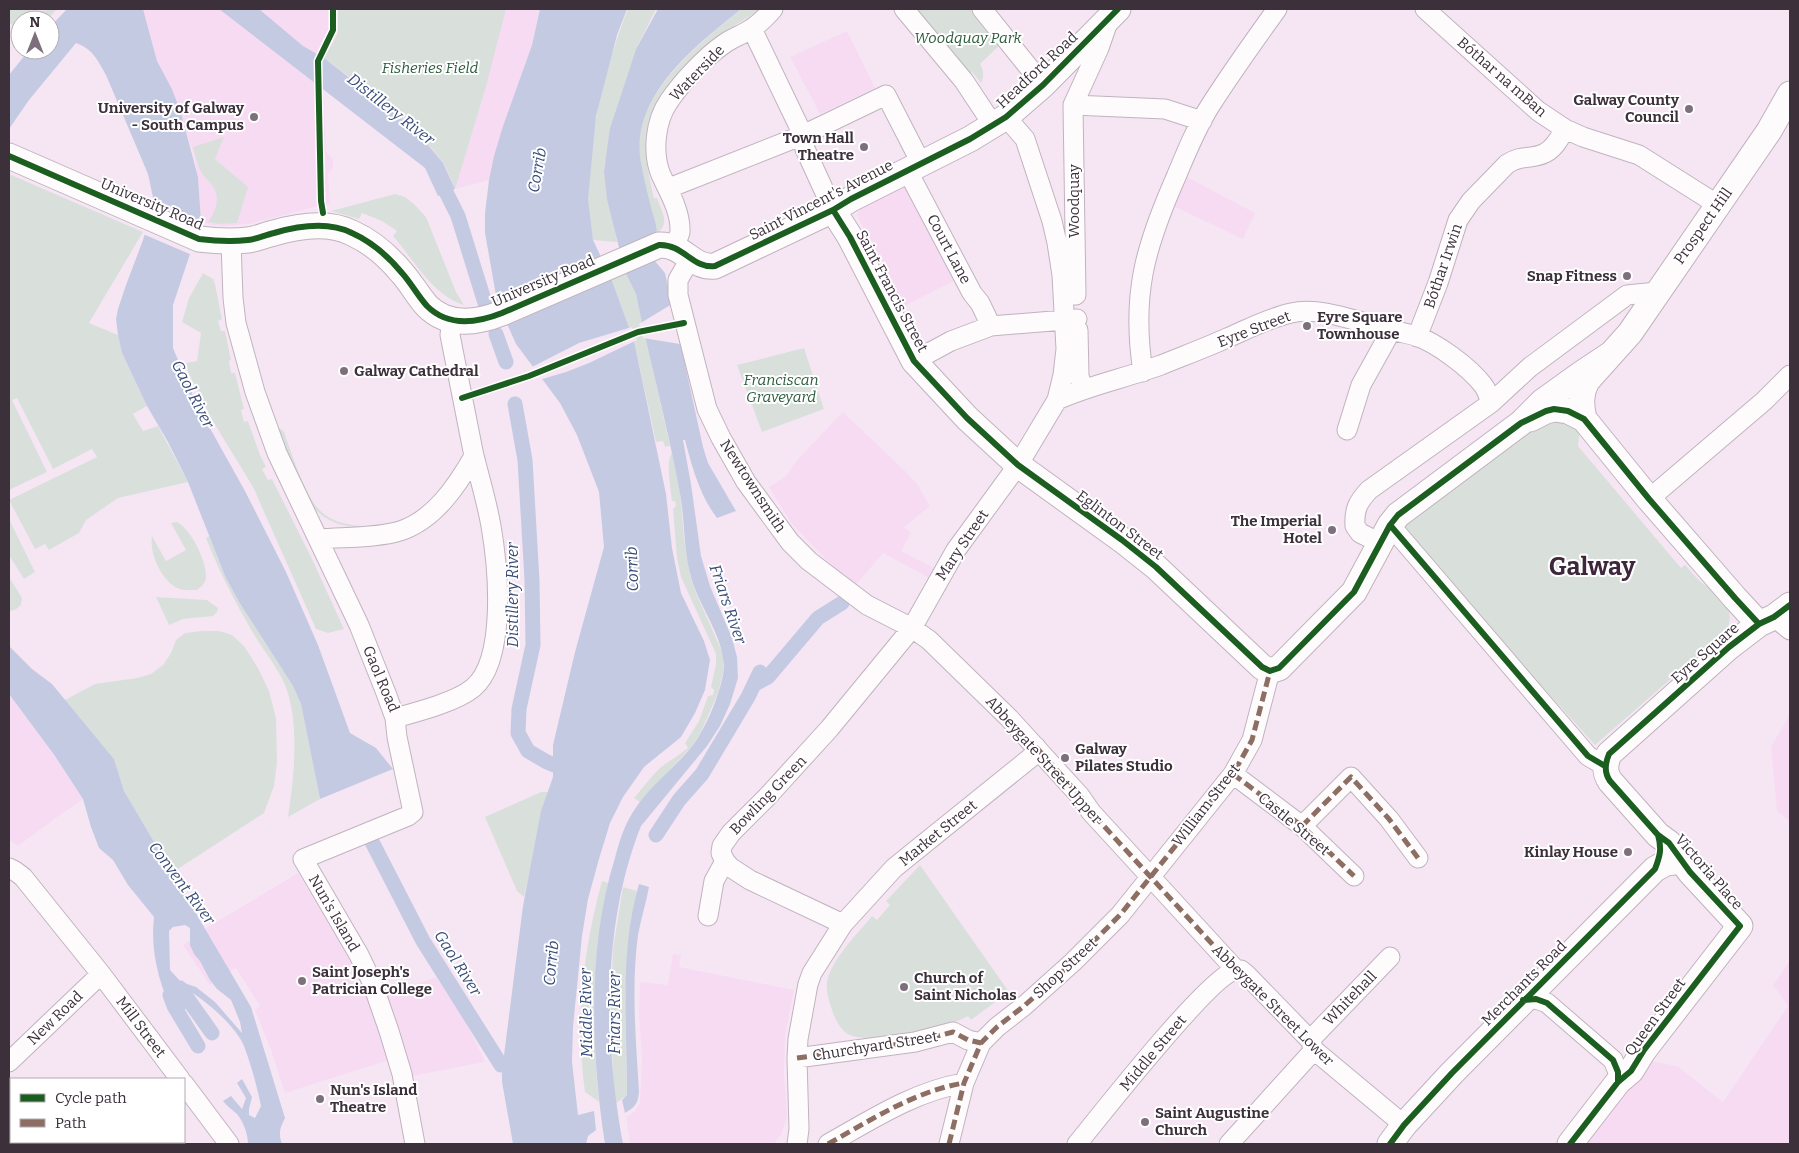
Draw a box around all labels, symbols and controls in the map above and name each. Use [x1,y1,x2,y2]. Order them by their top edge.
north arrow [10,10,60,60]
text: N [30,14,41,31]
street label: Headford Road [993,28,1081,112]
park label: Woodquay Park [914,29,1023,47]
street label: Bóthar na mBan [1454,33,1551,121]
street label: Waterside [666,41,728,105]
park label: Fisheries Field [382,59,479,77]
water label: Distillery River [344,69,439,150]
place label: Galway County Council [1573,91,1680,126]
place label: University of Galway - South Campus [98,99,245,134]
marker: Galway County Council [1683,103,1695,115]
marker: University of Galway - South Campus [248,111,260,123]
place label: Town Hall Theatre [783,129,854,164]
marker: Town Hall Theatre [858,141,870,153]
water label: Corrib [524,146,550,194]
street label: Saint Vincent's Avenue [746,156,896,244]
street label: Woodquay [1065,164,1083,238]
street label: University Road [98,174,206,234]
street label: Prospect Hill [1670,184,1736,268]
street label: Court Lane [923,211,975,287]
street label: Bóthar Irwin [1420,221,1466,311]
street label: Saint Francis Street [852,227,932,356]
street label: University Road [489,251,597,311]
place label: Snap Fitness [1527,267,1617,285]
marker: Snap Fitness [1621,270,1633,282]
street label: Eyre Street [1215,307,1294,351]
place label: Eyre Square Townhouse [1317,308,1403,343]
marker: Eyre Square Townhouse [1301,320,1313,332]
water label: Gaol River [168,357,219,433]
place label: Galway Cathedral [354,362,479,380]
marker: Galway Cathedral [338,365,350,377]
park label: Franciscan Graveyard [744,371,818,406]
street label: Newtownsmith [716,436,790,536]
street label: Eglinton Street [1073,486,1167,564]
street label: Mary Street [932,506,993,584]
place label: The Imperial Hotel [1231,512,1322,547]
marker: The Imperial Hotel [1326,524,1338,536]
water label: Distillery River [503,541,522,648]
water label: Corrib [622,546,642,592]
district label: Galway [1549,552,1635,582]
water label: Friars River [706,562,751,648]
street label: Eyre Square [1667,619,1743,687]
street label: Gaol Road [359,643,403,715]
street label: Abbeygate Street Upper [982,692,1106,828]
place label: Galway Pilates Studio [1075,740,1173,775]
street label: Bowling Green [726,751,810,838]
marker: Galway Pilates Studio [1059,752,1071,764]
street label: William Street [1168,760,1244,850]
street label: Castle Street [1255,789,1334,860]
street label: Market Street [896,796,981,870]
street label: Victoria Place [1671,831,1747,913]
water label: Convent River [145,838,220,929]
place label: Kinlay House [1524,843,1618,861]
marker: Kinlay House [1622,846,1634,858]
street label: Nun's Island [305,871,363,955]
water label: Gaol River [430,927,486,1001]
street label: Shop Street [1029,933,1101,1002]
street label: Merchants Road [1478,937,1570,1029]
water label: Corrib [540,940,562,986]
street label: Abbeygate Street Lower [1208,940,1338,1070]
place label: Saint Joseph's Patrician College [312,963,432,998]
water label: Middle River [576,967,596,1058]
street label: Whitehall [1320,967,1380,1029]
place label: Church of Saint Nicholas [914,969,1017,1004]
water label: Friars River [605,970,624,1054]
street label: Queen Street [1621,974,1690,1059]
marker: Saint Joseph's Patrician College [296,975,308,987]
marker: Church of Saint Nicholas [898,981,910,993]
street label: New Road [24,987,86,1049]
street label: Mill Street [112,993,170,1062]
street label: Middle Street [1116,1011,1190,1095]
street label: Churchyard Street [811,1027,940,1065]
legend [10,1078,185,1143]
place label: Nun's Island Theatre [330,1081,417,1116]
text: Cycle path [55,1089,127,1107]
marker: Nun's Island Theatre [314,1093,326,1105]
place label: Saint Augustine Church [1155,1104,1269,1139]
text: Path [55,1114,87,1132]
marker: Saint Augustine Church [1139,1116,1151,1128]

